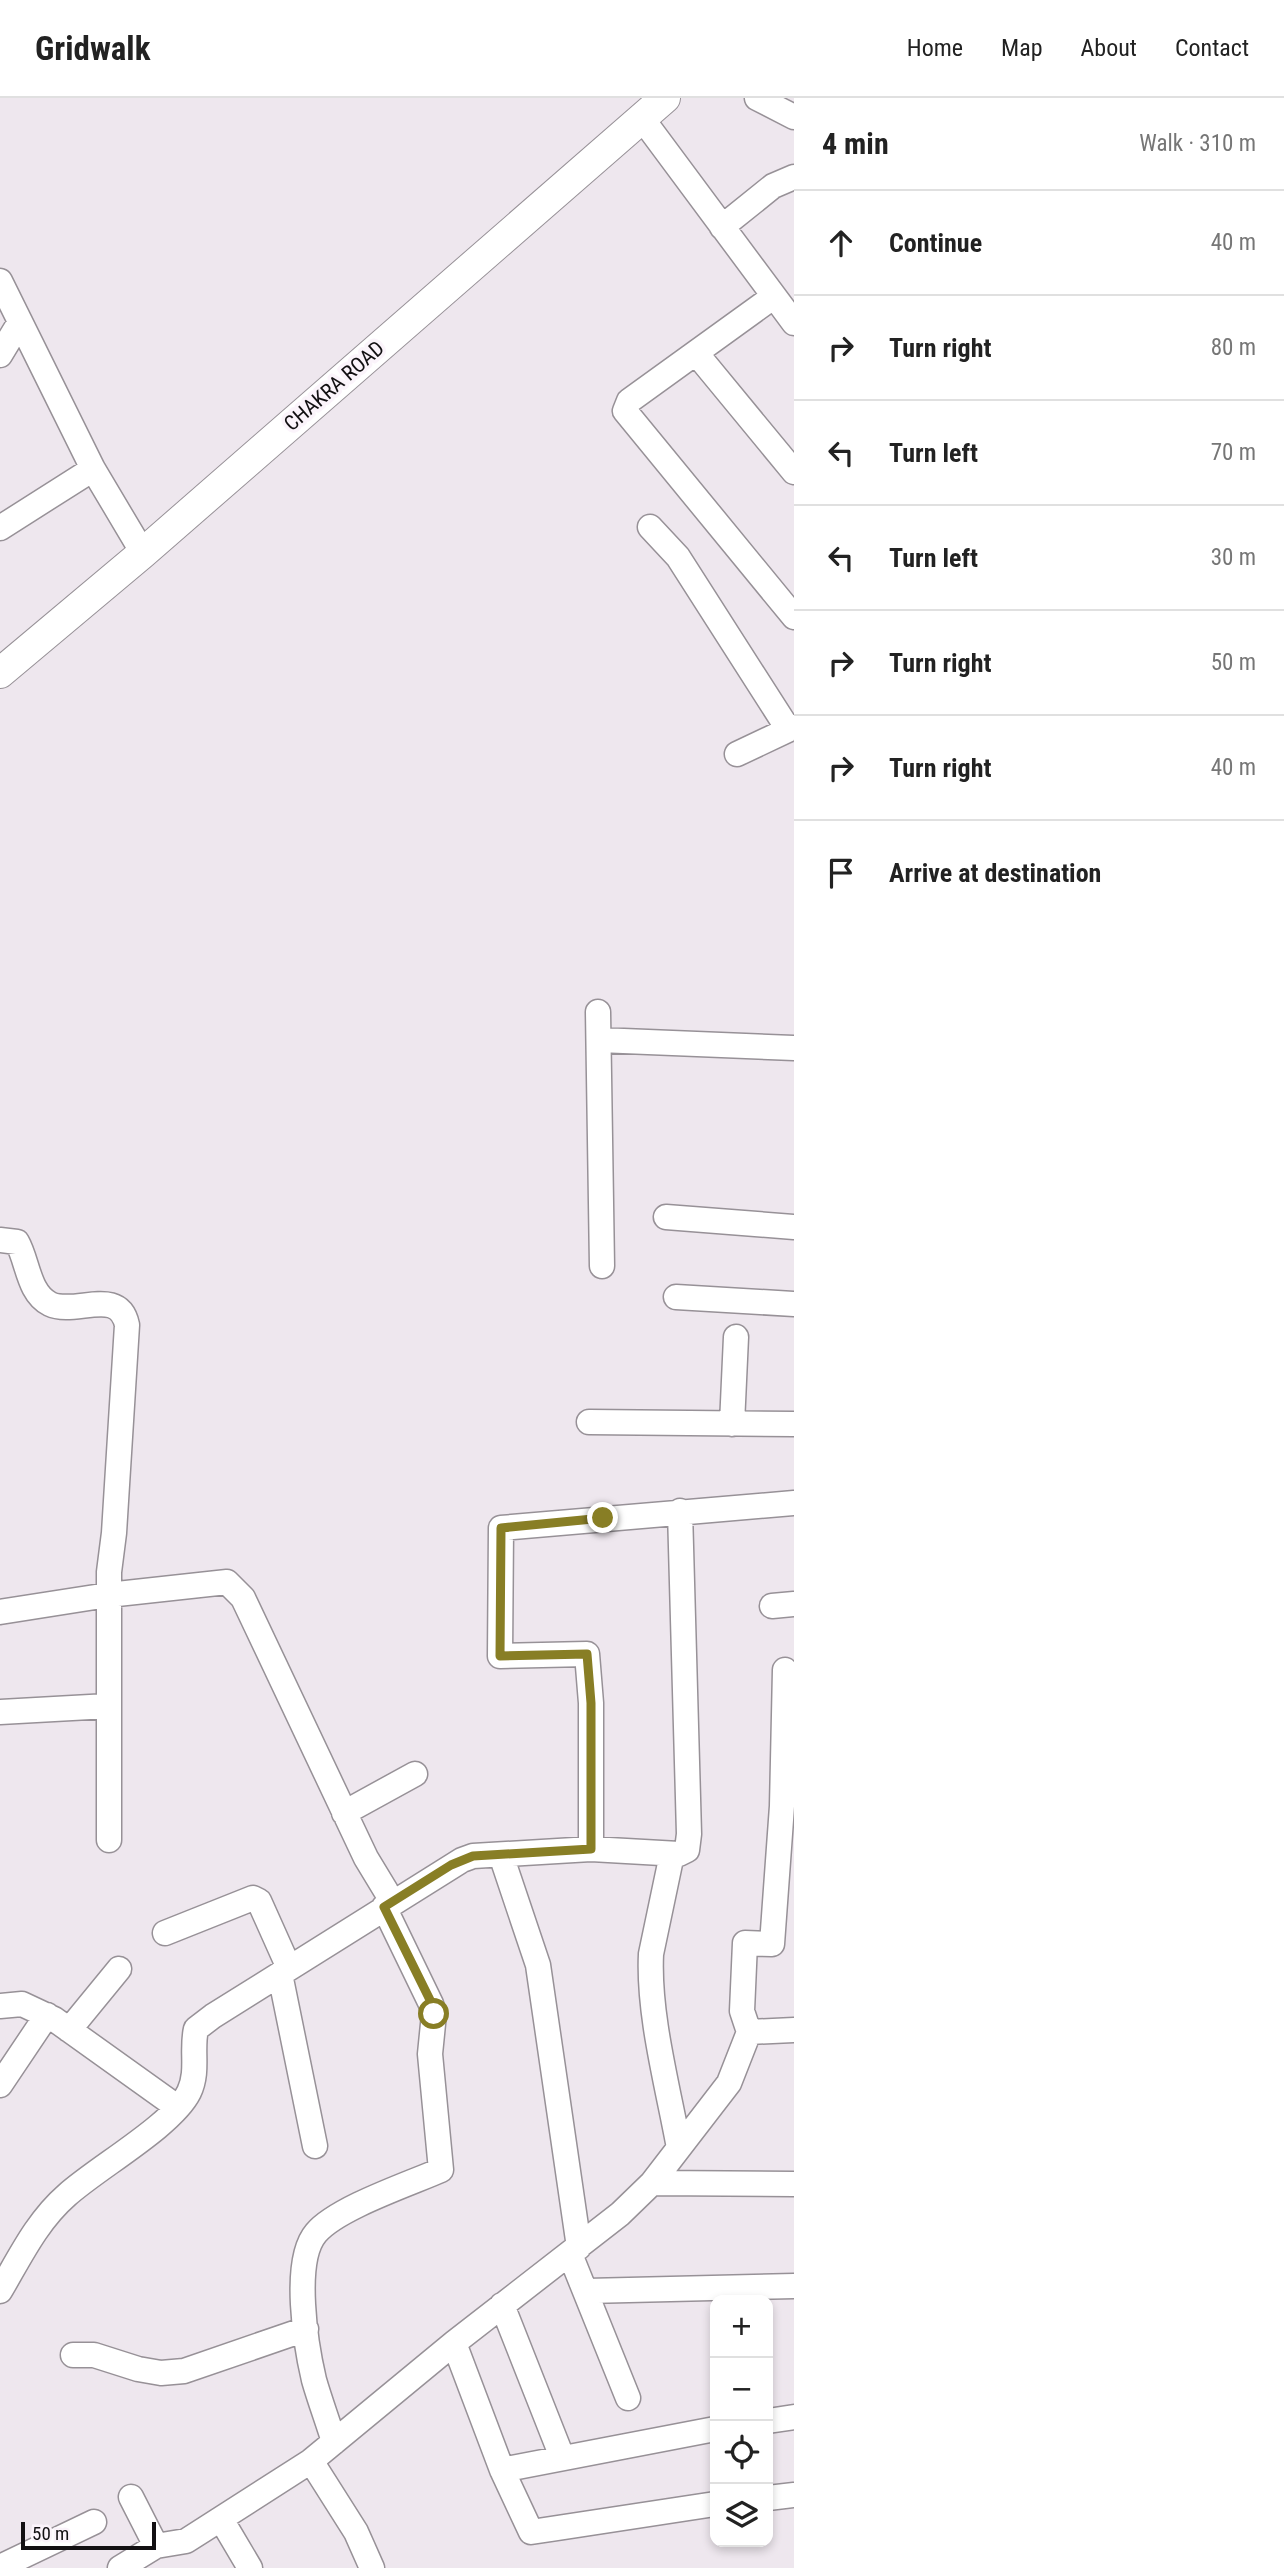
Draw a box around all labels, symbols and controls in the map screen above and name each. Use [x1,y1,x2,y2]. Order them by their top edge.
text: Gridwalk [35,29,150,68]
text: Home [907,34,963,62]
text: Map [1001,34,1043,62]
text: About [1081,34,1137,62]
text: Contact [1175,34,1249,62]
text: 4 min [822,126,889,161]
text: Walk · 310 m [1139,130,1256,157]
icon: ahead [822,224,860,262]
text: Continue [889,228,982,258]
text: 40 m [1211,229,1256,256]
icon: right [822,329,860,367]
text: Turn right [889,333,991,363]
text: 80 m [1211,334,1256,361]
street label: CHAKRA ROAD [279,336,389,436]
icon: left [822,434,860,472]
text: Turn left [889,438,978,468]
text: 70 m [1211,439,1256,466]
icon: left [822,539,860,577]
text: Turn left [889,543,978,573]
text: 30 m [1211,544,1256,571]
icon: right [822,644,860,682]
text: Turn right [889,648,991,678]
text: 50 m [1211,649,1256,676]
icon: right [822,749,860,787]
text: Turn right [889,753,991,783]
text: 40 m [1211,754,1256,781]
icon: arrive [822,854,860,892]
text: Arrive at destination [889,858,1101,888]
route end [587,1502,618,1533]
route start [418,1998,449,2029]
map controls [710,2295,773,2547]
button: + [710,2295,773,2358]
button: − [710,2358,773,2421]
button: locate [710,2421,773,2484]
button: layers [710,2484,773,2547]
scale bar [21,2519,156,2551]
text: 50 m [32,2522,69,2545]

